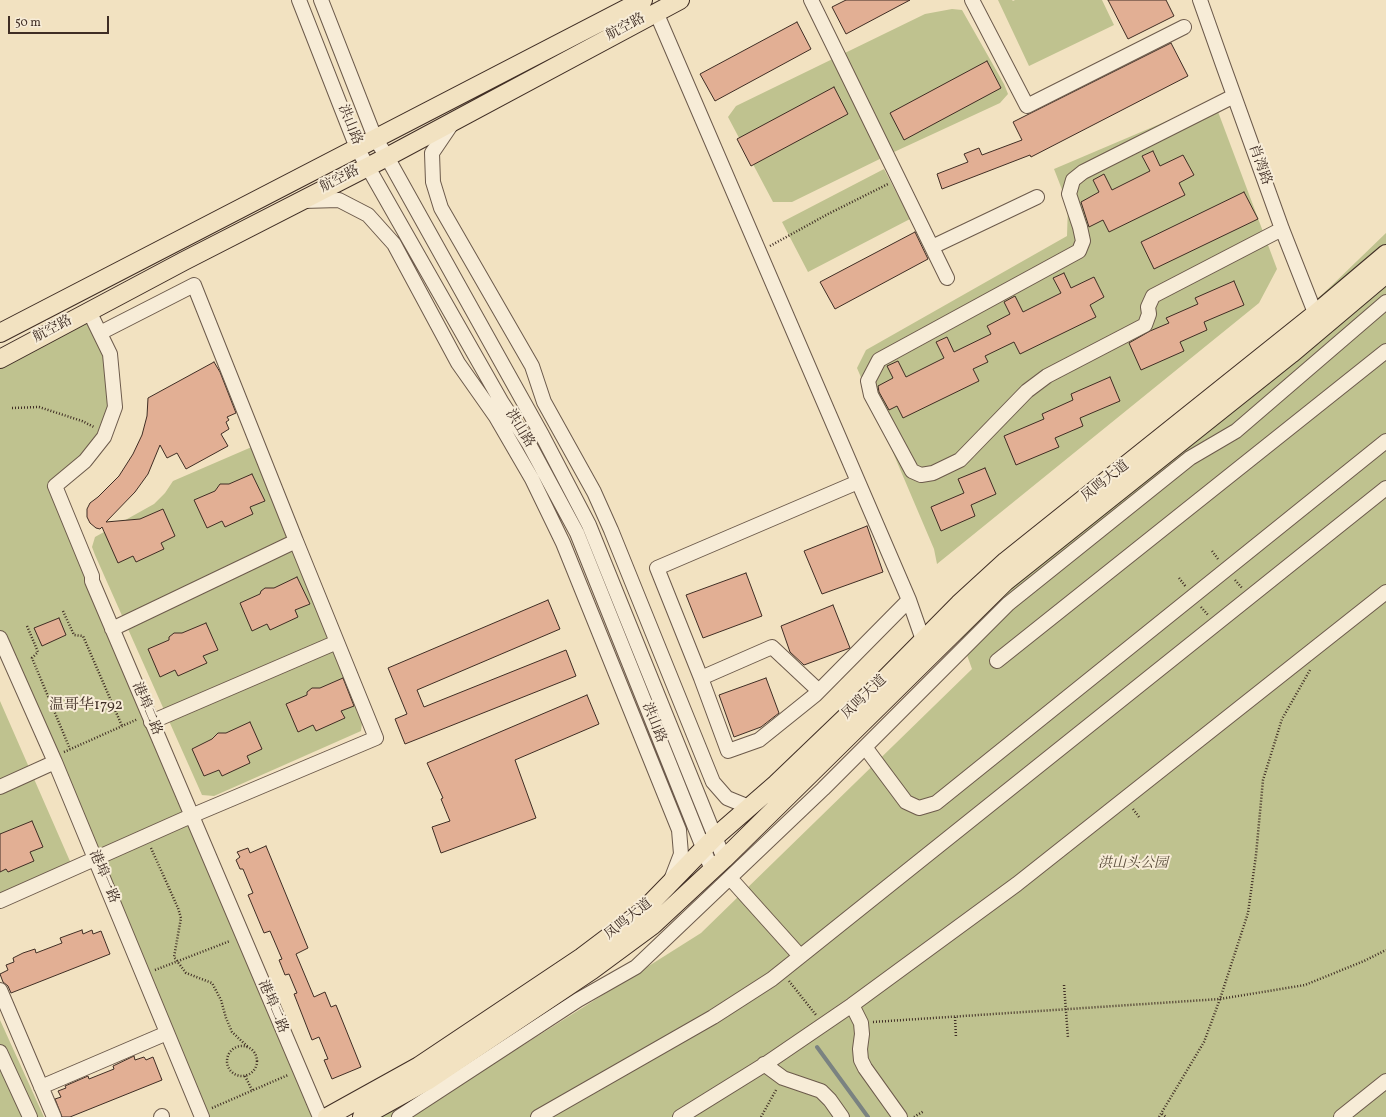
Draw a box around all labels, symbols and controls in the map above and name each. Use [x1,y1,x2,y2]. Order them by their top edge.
scale bar [10,8,111,34]
street label: 航空路 [604,11,648,45]
text: 50 m [15,15,41,31]
street label: 洪山路 [333,102,365,148]
street label: 肖湾路 [1244,142,1274,188]
street label: 航空路 [317,163,363,197]
street label: 航空路 [31,313,75,347]
street label: 洪山路 [501,407,537,451]
street label: 凤鸣大道 [1079,458,1133,506]
street label: 凤鸣大道 [839,673,891,723]
street label: 港埠二路 [127,680,165,738]
district label: 温哥华1792 [49,697,123,715]
street label: 洪山路 [637,700,669,746]
street label: 港埠一路 [84,848,122,906]
park label: 洪山头公园 [1098,856,1168,872]
street label: 凤鸣大道 [602,896,656,944]
street label: 港埠二路 [253,978,291,1036]

